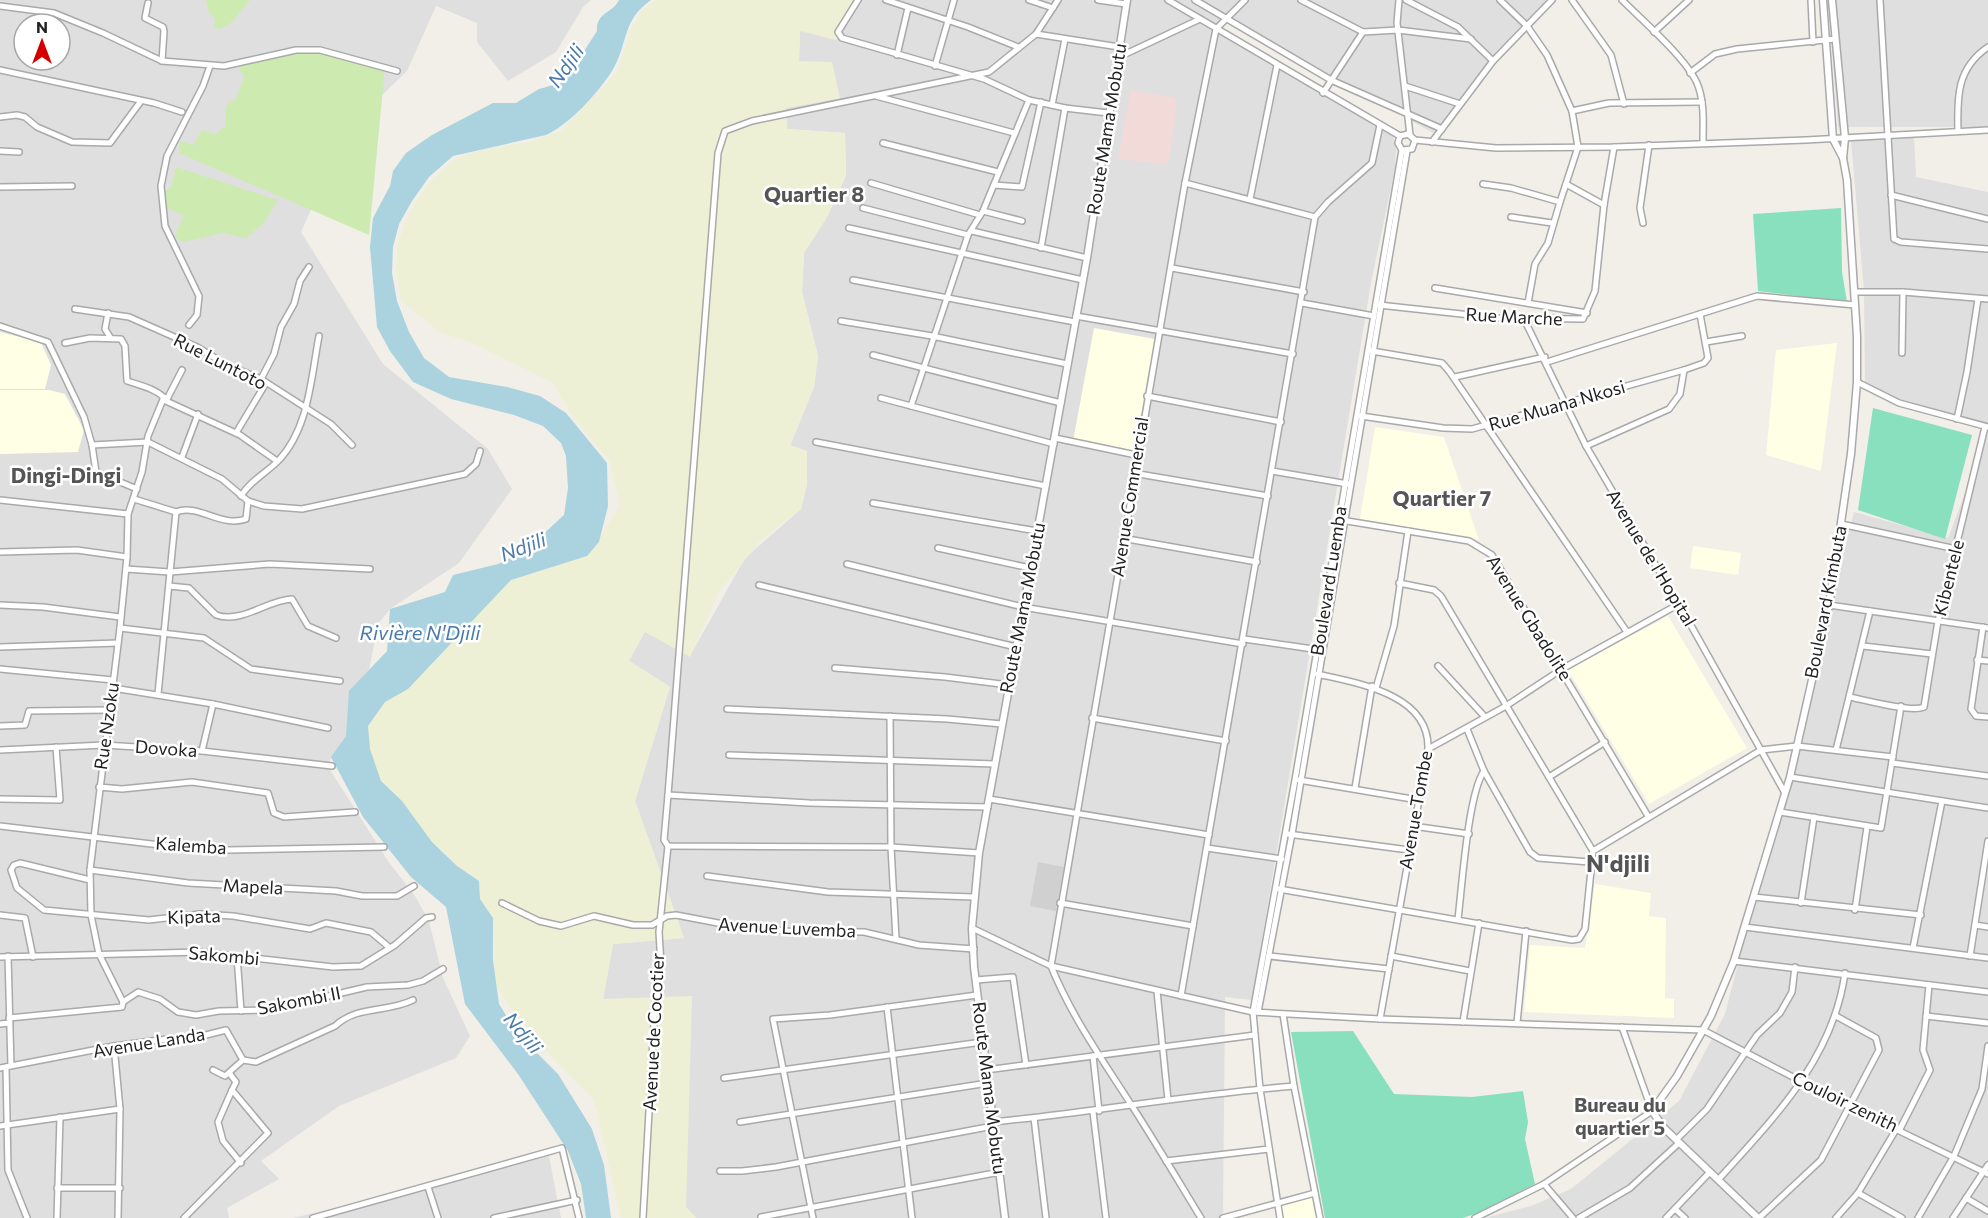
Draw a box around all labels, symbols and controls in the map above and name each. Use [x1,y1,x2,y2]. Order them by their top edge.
north arrow [12,12,72,72]
text: N [36,17,48,36]
water label: Ndjili [542,39,589,92]
street label: Route Mama Mobutu [1082,41,1130,216]
district label: Quartier 8 [764,181,864,206]
street label: Rue Marche [1465,302,1563,330]
street label: Rue Luntoto [170,328,271,394]
street label: Rue Muana Nkosi [1486,375,1628,435]
street label: Avenue Commercial [1105,415,1153,578]
district label: Dingi-Dingi [11,462,121,487]
district label: Quartier 7 [1393,485,1491,510]
street label: Avenue de l'Hopital [1602,485,1701,630]
street label: Boulevard Luemba [1305,505,1351,657]
street label: Route Mama Mobutu [995,521,1049,695]
street label: Boulevard Kimbuta [1799,523,1851,680]
water label: Ndjili [496,526,550,566]
street label: Kibentele [1928,537,1968,618]
street label: Avenue Gbadolite [1482,551,1577,684]
water label: Rivière N'Djili [360,620,481,644]
street label: Rue Nzoku [89,681,123,771]
street label: Dovoka [134,735,198,761]
street label: Avenue Tombe [1394,749,1436,871]
street label: Kalemba [155,832,227,858]
district label: N'djili [1586,848,1650,877]
street label: Mapela [222,873,284,899]
street label: Kipata [167,904,221,928]
street label: Avenue Luvemba [718,912,857,942]
street label: Sakombi [188,941,260,969]
street label: Avenue de Cocotier [638,952,668,1111]
street label: Sakombi II [255,981,342,1019]
street label: Route Mama Mobutu [968,1000,1011,1175]
water label: Ndjili [499,1007,549,1059]
street label: Avenue Landa [91,1022,207,1062]
street label: Couloir zenith [1789,1066,1902,1136]
district label: Bureau du quartier 5 [1574,1092,1666,1139]

